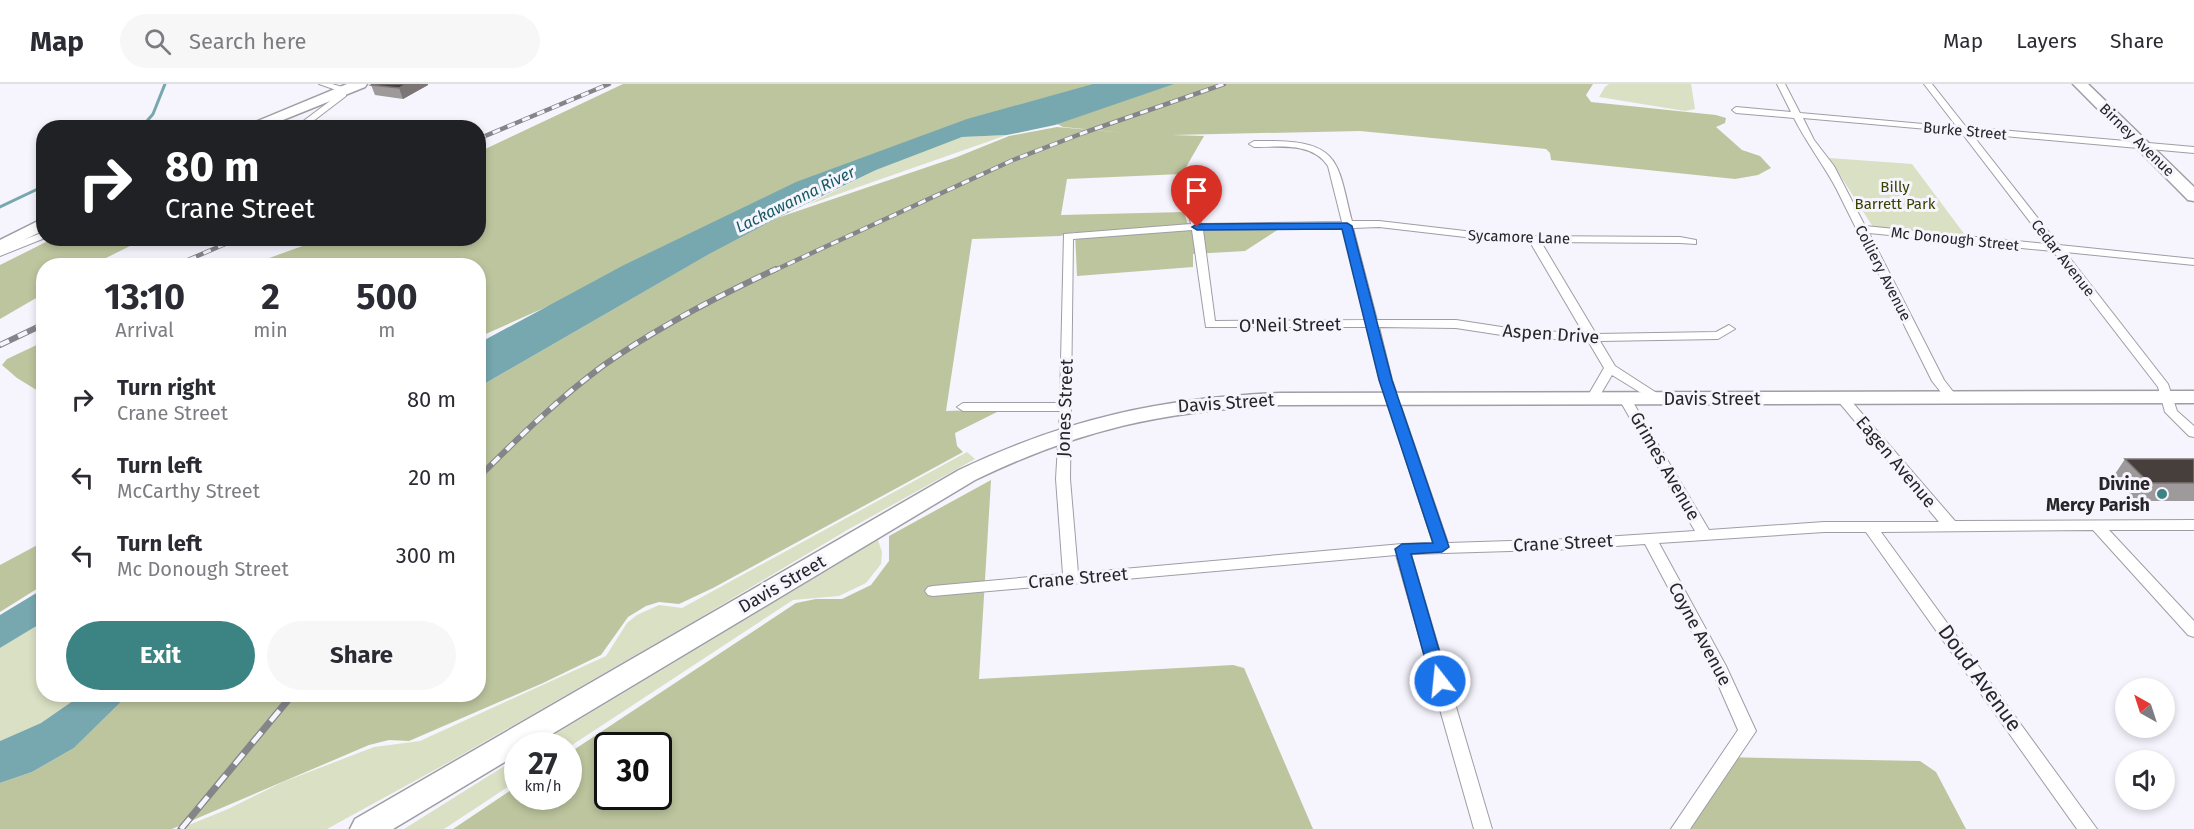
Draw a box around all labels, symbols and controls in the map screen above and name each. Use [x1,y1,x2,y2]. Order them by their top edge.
search box [120,14,540,68]
text: Map [30,25,84,58]
icon: search [141,25,174,58]
text: Search here [189,28,307,55]
text: Map [1943,28,1983,54]
text: Layers [2016,28,2077,54]
text: Share [2110,28,2164,54]
street label: Birney Avenue [2096,100,2178,180]
street label: Burke Street [1922,118,2008,144]
text: 80 m [165,142,259,192]
icon: right [66,144,144,222]
water label: Lackawanna River [732,162,859,237]
pin [1171,165,1222,227]
icon: arrive [1180,174,1213,207]
park label: Billy Barrett Park [1855,178,1936,213]
text: Crane Street [165,193,315,225]
street label: Cedar Avenue [2027,216,2099,300]
street label: Colliery Avenue [1851,222,1915,324]
street label: Mc Donough Street [1890,223,2021,255]
street label: Sycamore Lane [1468,226,1570,248]
text: 13:10 [104,275,185,319]
text: 2 [261,275,280,319]
text: 500 [356,275,418,319]
street label: O'Neil Street [1239,313,1342,337]
text: Arrival [115,318,174,342]
text: min [253,318,288,342]
text: m [378,318,395,342]
street label: Aspen Drive [1502,320,1600,348]
street label: Jones Street [1052,358,1078,458]
text: Turn right [117,374,216,401]
icon: right [66,383,99,416]
text: 80 m [407,386,456,413]
street label: Davis Street [1664,388,1761,410]
street label: Davis Street [1177,389,1276,417]
text: Crane Street [117,401,228,425]
street label: Grimes Avenue [1625,408,1705,524]
street label: Eagen Avenue [1851,412,1941,512]
text: Turn left [117,452,202,479]
icon: left [66,461,99,494]
text: 20 m [408,464,456,491]
place label: Divine Mercy Parish [2046,473,2150,516]
text: McCarthy Street [117,479,260,503]
marker: Divine Mercy Parish [2155,487,2169,501]
street label: Crane Street [1513,529,1614,557]
text: Turn left [117,530,202,557]
icon: left [66,539,99,572]
text: 300 m [396,542,456,569]
street label: Davis Street [735,550,830,618]
text: Mc Donough Street [117,557,289,581]
street label: Crane Street [1027,563,1129,593]
street label: Coyne Avenue [1664,579,1736,689]
street label: Doud Avenue [1932,619,2028,737]
button: Exit [66,621,255,690]
button: Share [267,621,456,690]
position arrow [1408,649,1472,713]
north arrow [2115,678,2175,738]
map controls [2115,678,2175,810]
speed limit sign: 30 [594,732,672,810]
text: 27 [528,746,558,782]
button: sound [2115,750,2175,810]
text: km/h [524,777,562,795]

